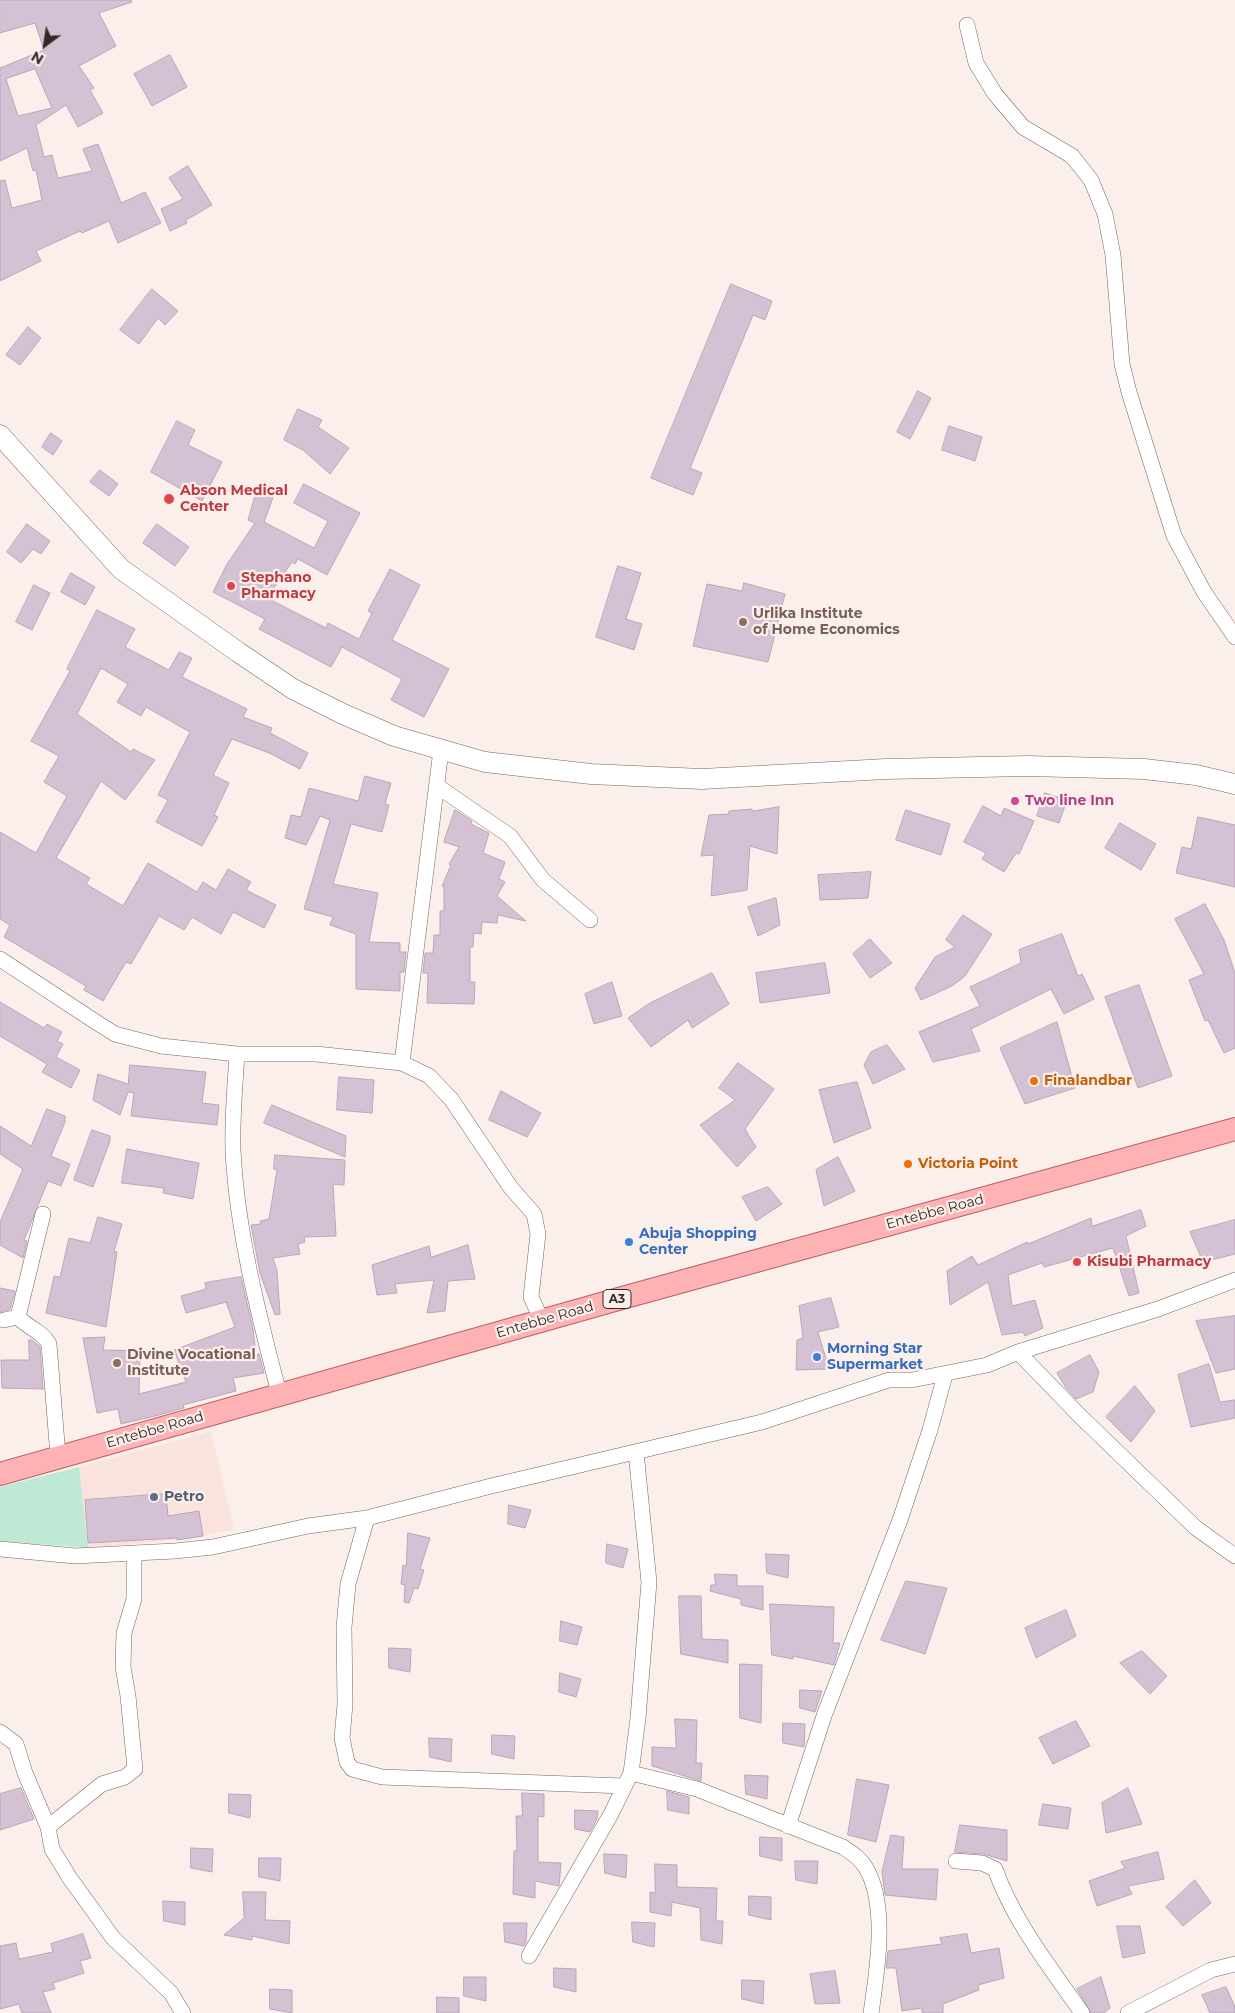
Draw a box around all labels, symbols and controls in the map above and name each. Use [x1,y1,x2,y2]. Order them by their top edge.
north arrow [20,20,70,70]
text: N [28,47,47,68]
place label: Abson Medical Center [180,483,288,516]
marker: Abson Medical Center [162,492,176,506]
place label: Stephano Pharmacy [241,570,316,602]
marker: Stephano Pharmacy [225,580,237,592]
place label: Urlika Institute of Home Economics [753,606,900,638]
marker: Urlika Institute of Home Economics [737,616,749,628]
place label: Two line Inn [1025,793,1114,809]
marker: Two line Inn [1009,795,1021,807]
place label: Finalandbar [1044,1073,1132,1089]
marker: Finalandbar [1028,1075,1040,1087]
place label: Victoria Point [918,1156,1018,1172]
marker: Victoria Point [902,1158,914,1170]
street label: Entebbe Road [884,1191,986,1233]
place label: Abuja Shopping Center [639,1226,757,1258]
marker: Abuja Shopping Center [623,1236,635,1248]
place label: Kisubi Pharmacy [1087,1254,1211,1270]
marker: Kisubi Pharmacy [1071,1256,1083,1268]
road number: A3 [603,1290,631,1308]
street label: Entebbe Road [494,1298,596,1342]
place label: Morning Star Supermarket [827,1341,923,1374]
place label: Divine Vocational Institute [127,1347,256,1380]
marker: Morning Star Supermarket [811,1351,823,1363]
marker: Divine Vocational Institute [111,1357,123,1369]
street label: Entebbe Road [104,1408,206,1452]
place label: Petro [164,1489,204,1505]
marker: Petro [148,1491,160,1503]

